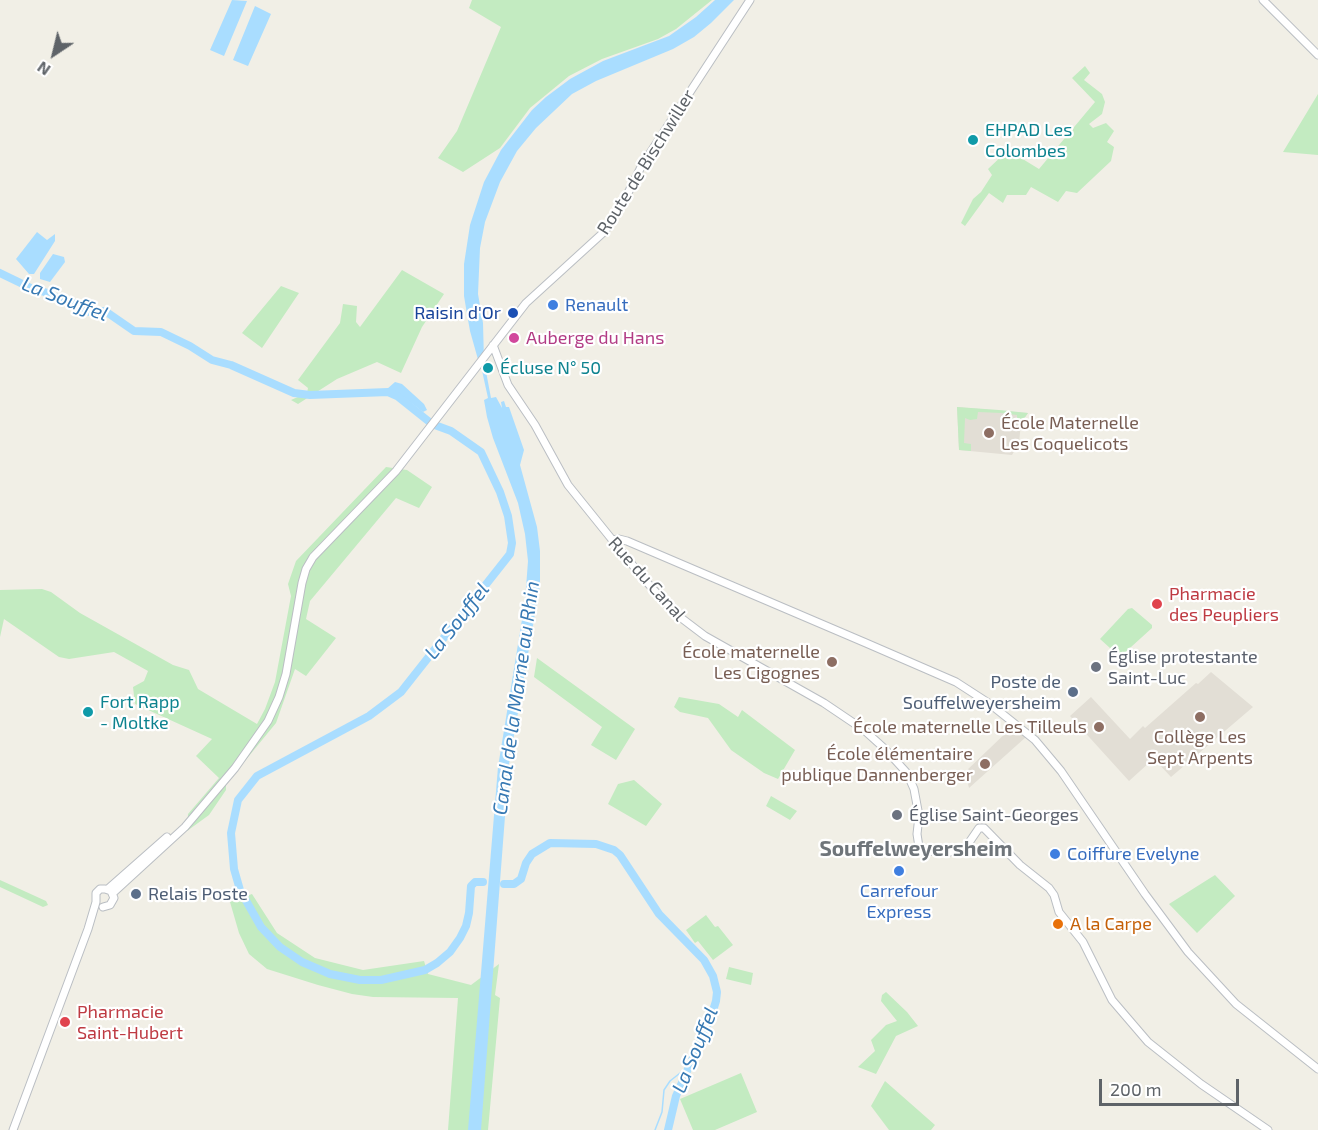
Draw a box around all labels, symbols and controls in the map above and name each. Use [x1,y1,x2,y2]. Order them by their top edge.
north arrow [24,24,84,84]
text: N [33,58,54,80]
street label: Route de Bischwiller [593,85,699,239]
place label: EHPAD Les Colombes [985,119,1072,162]
marker: EHPAD Les Colombes [966,133,980,147]
water label: La Souffel [18,272,112,326]
place label: Renault [565,294,628,316]
marker: Renault [546,298,560,312]
place label: Raisin d'Or [414,302,501,324]
marker: Raisin d'Or [506,306,520,320]
place label: Auberge du Hans [526,327,664,349]
marker: Auberge du Hans [507,331,521,345]
place label: Écluse N° 50 [500,357,601,379]
marker: Écluse N° 50 [481,361,495,375]
place label: École Maternelle Les Coquelicots [1001,412,1139,454]
marker: École Maternelle Les Coquelicots [982,426,996,440]
street label: Rue du Canal [604,533,690,625]
water label: La Souffel [420,578,494,664]
water label: Canal de la Marne au Rhin [488,580,544,816]
place label: Pharmacie des Peupliers [1169,583,1279,626]
marker: Pharmacie des Peupliers [1150,597,1164,611]
place label: École maternelle Les Cigognes [682,641,820,684]
place label: Église protestante Saint-Luc [1108,646,1258,688]
marker: École maternelle Les Cigognes [825,655,839,669]
marker: Église protestante Saint-Luc [1089,660,1103,674]
place label: Poste de Souffelweyersheim [903,671,1061,714]
marker: Poste de Souffelweyersheim [1066,685,1080,699]
place label: Fort Rapp - Moltke [100,691,180,734]
marker: Fort Rapp - Moltke [81,705,95,719]
marker: Collège Les Sept Arpents [1193,710,1207,724]
place label: École maternelle Les Tilleuls [853,716,1087,738]
marker: École maternelle Les Tilleuls [1092,720,1106,734]
place label: Collège Les Sept Arpents [1147,726,1253,768]
place label: École élémentaire publique Dannenberger [781,743,973,786]
marker: École élémentaire publique Dannenberger [978,757,992,771]
place label: Église Saint-Georges [909,804,1079,826]
marker: Église Saint-Georges [890,808,904,822]
district label: Souffelweyersheim [819,836,1013,862]
place label: Coiffure Evelyne [1067,843,1199,865]
marker: Coiffure Evelyne [1048,847,1062,861]
marker: Carrefour Express [892,864,906,878]
place label: Carrefour Express [860,880,938,922]
place label: Relais Poste [148,883,248,905]
marker: Relais Poste [129,887,143,901]
place label: A la Carpe [1070,913,1152,935]
marker: A la Carpe [1051,917,1065,931]
place label: Pharmacie Saint-Hubert [77,1001,183,1044]
water label: La Souffel [667,1003,723,1097]
marker: Pharmacie Saint-Hubert [58,1015,72,1029]
scale bar [1102,1067,1242,1105]
text: 200 m [1110,1078,1162,1100]

